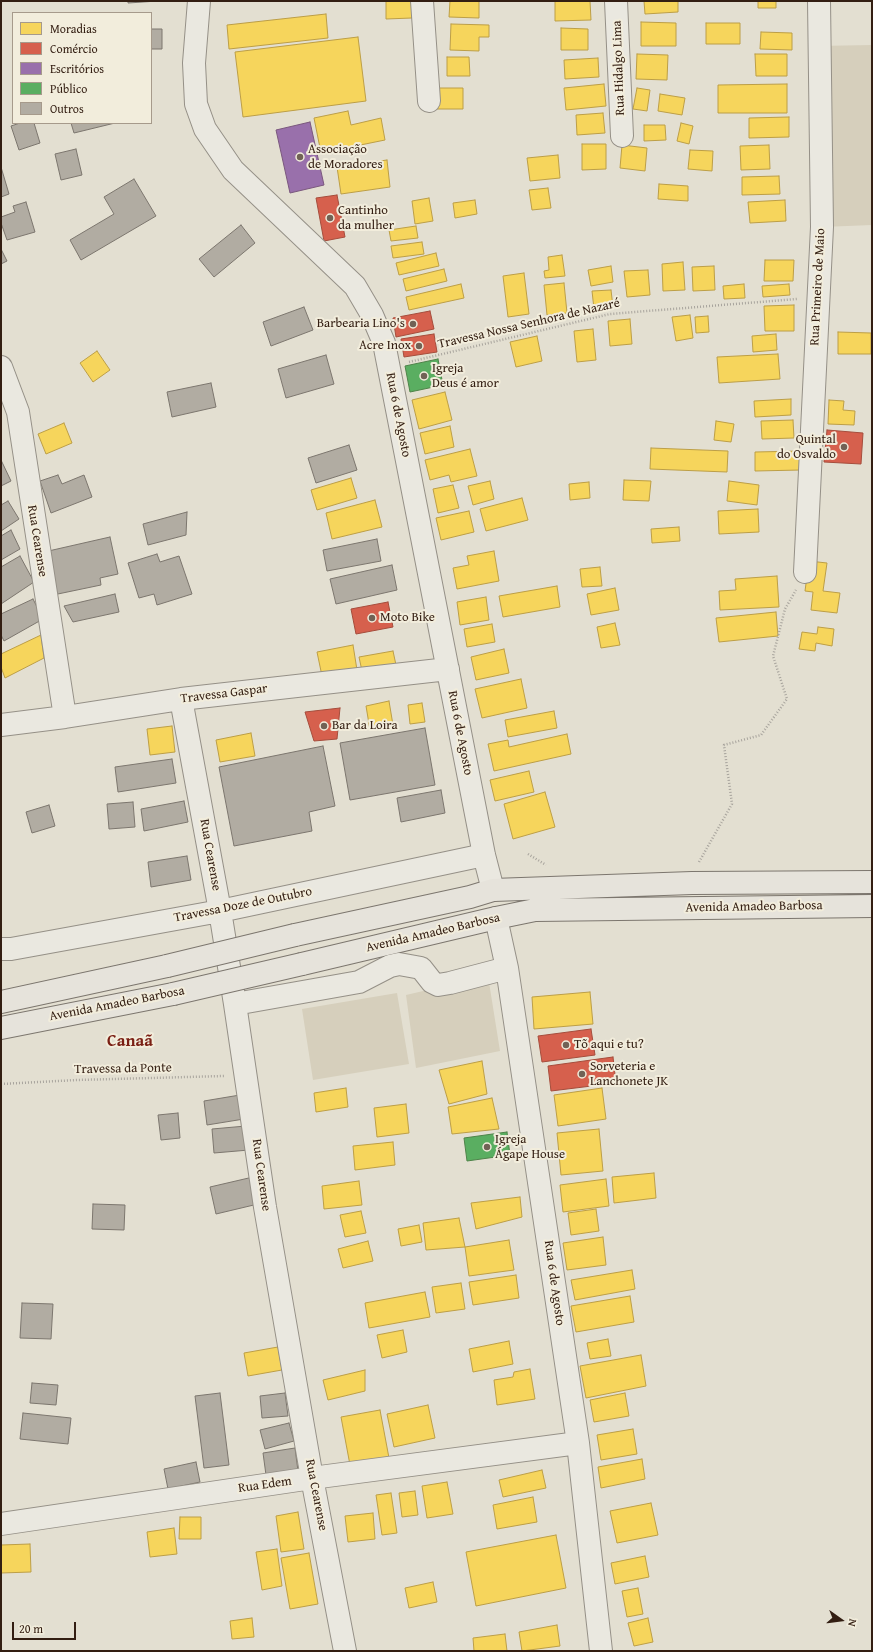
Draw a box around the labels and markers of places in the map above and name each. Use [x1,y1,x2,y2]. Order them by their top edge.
place label: Associação de Moradores [308,142,383,173]
marker: Associação de Moradores [295,152,305,162]
place label: Cantinho da mulher [338,203,394,234]
marker: Cantinho da mulher [325,213,335,223]
place label: Barbearia Lino's [317,316,405,332]
marker: Barbearia Lino's [408,319,418,329]
place label: Acre Inox [359,338,411,354]
marker: Acre Inox [414,341,424,351]
place label: Igreja Deus é amor [432,361,499,392]
marker: Igreja Deus é amor [419,371,429,381]
place label: Quintal do Osvaldo [777,432,836,463]
marker: Quintal do Osvaldo [839,442,849,452]
place label: Moto Bike [380,610,435,626]
marker: Moto Bike [367,613,377,623]
place label: Bar da Loira [332,718,398,734]
marker: Bar da Loira [319,721,329,731]
place label: Tõ aqui e tu? [574,1037,644,1053]
marker: Tõ aqui e tu? [561,1040,571,1050]
place label: Sorveteria e Lanchonete JK [590,1059,668,1090]
marker: Sorveteria e Lanchonete JK [577,1069,587,1079]
place label: Igreja Ágape House [495,1132,565,1163]
marker: Igreja Ágape House [482,1142,492,1152]

